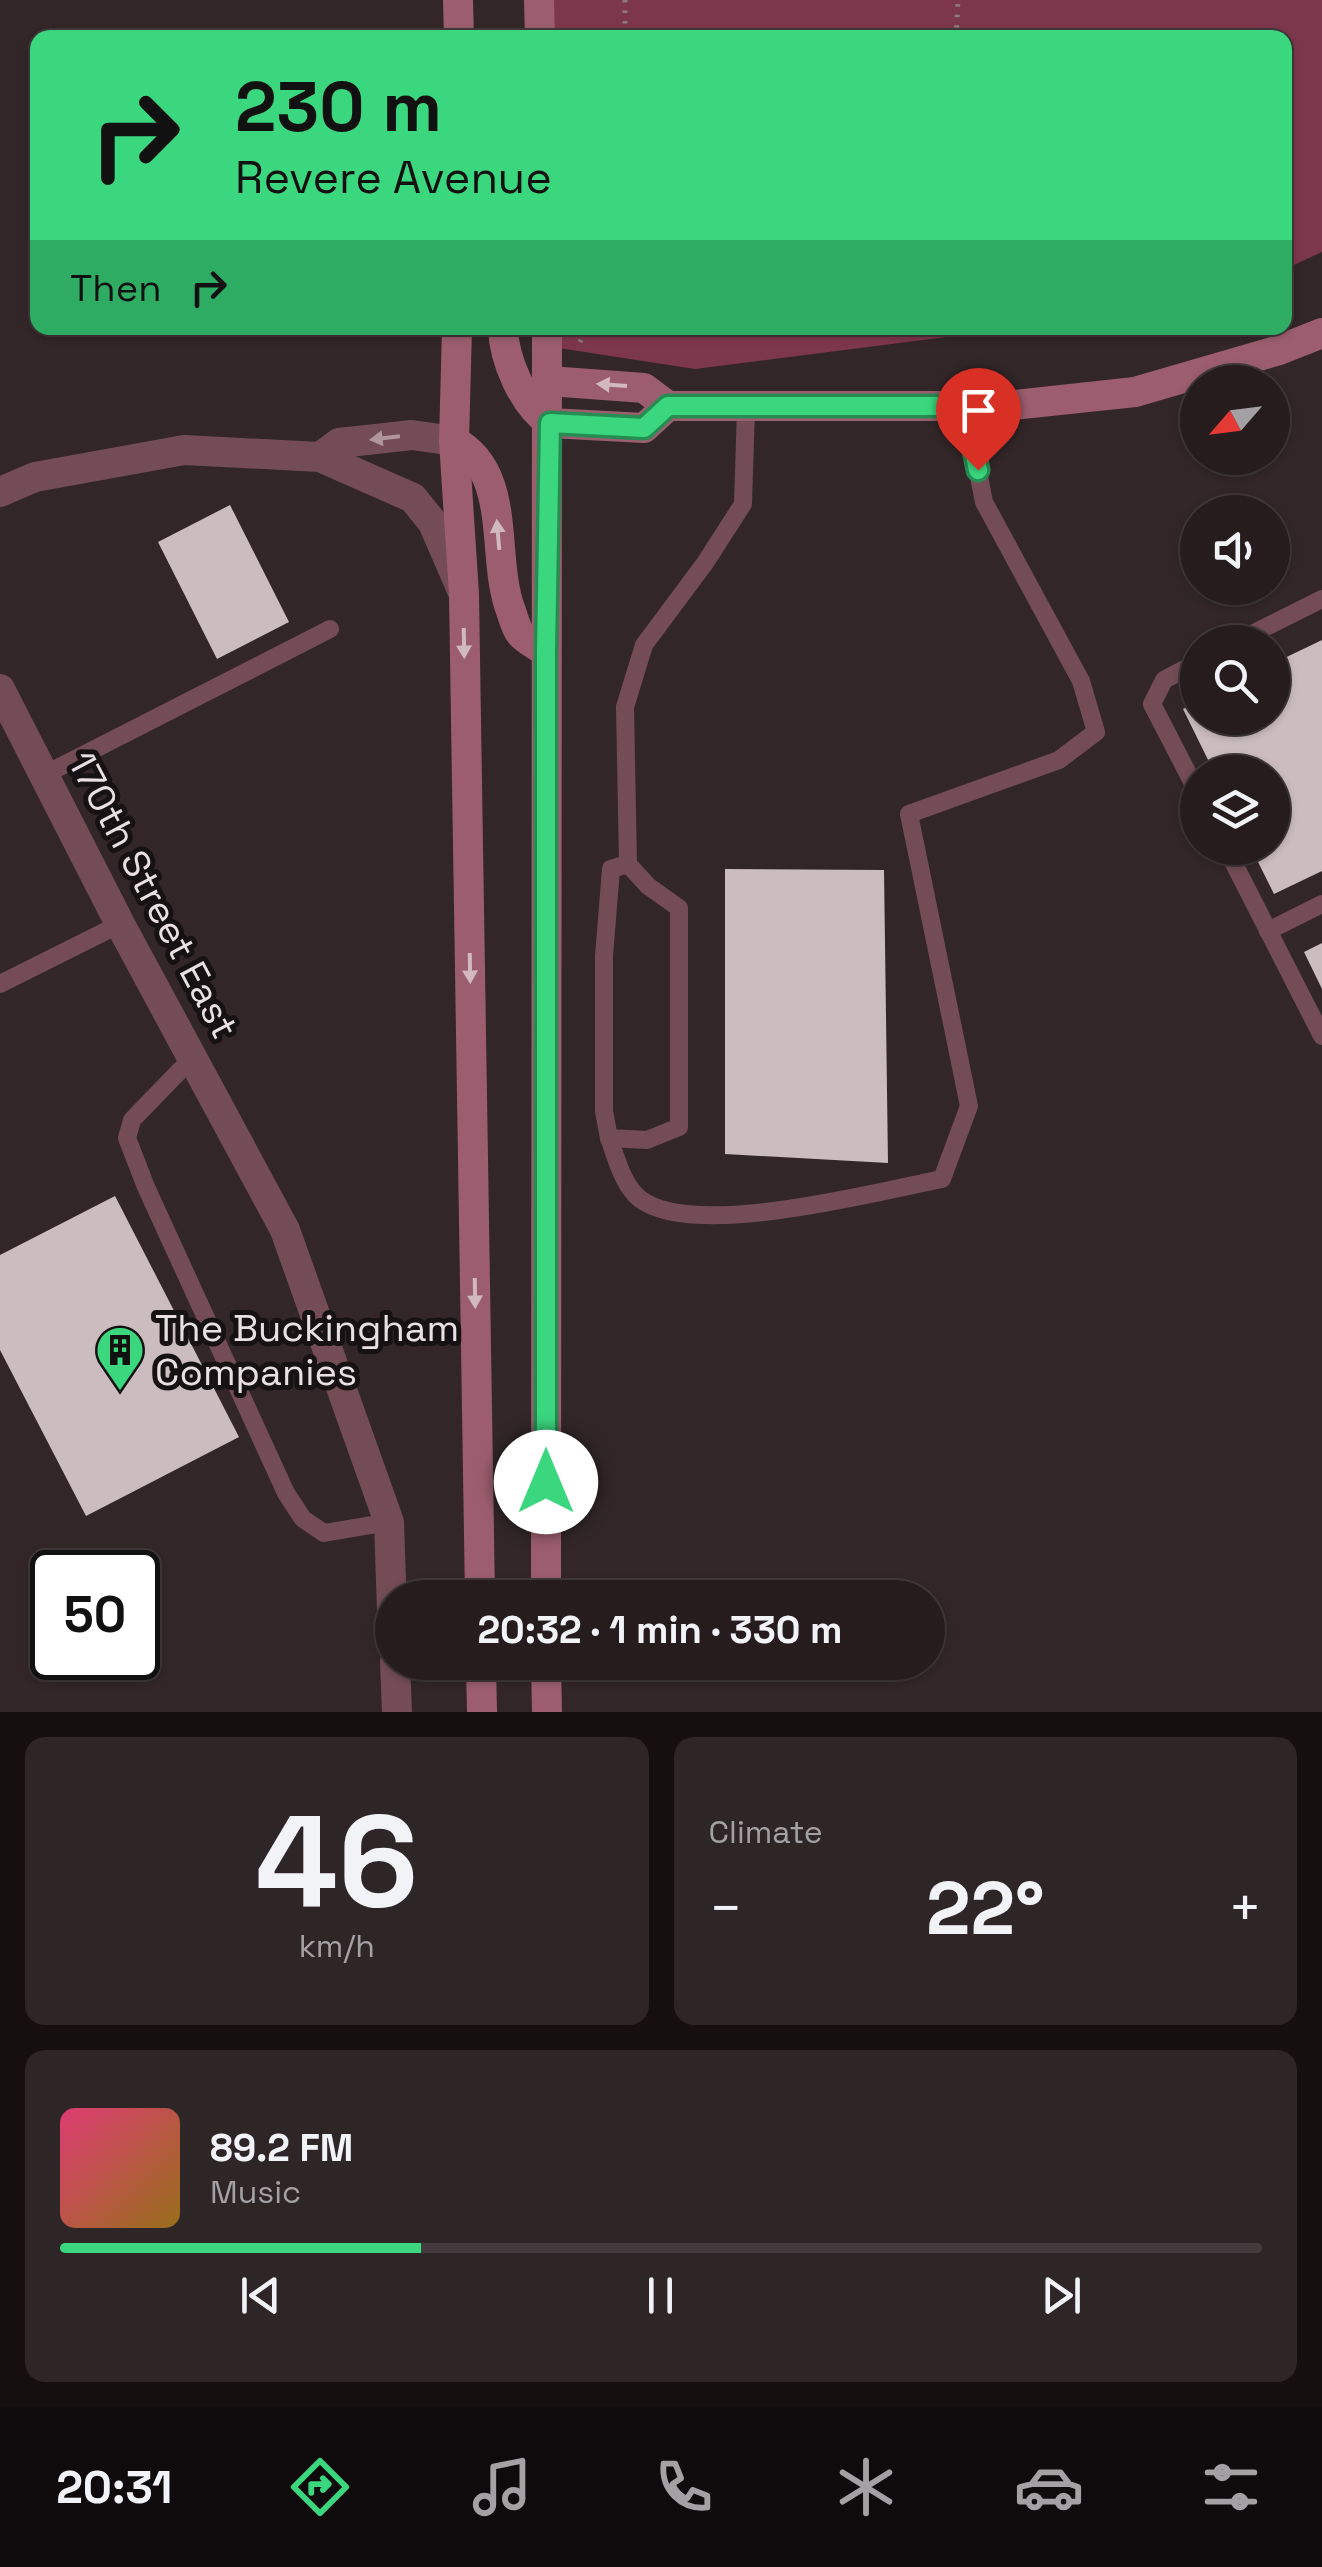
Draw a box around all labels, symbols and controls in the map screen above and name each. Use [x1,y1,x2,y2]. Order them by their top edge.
text: 230 m [235,62,442,151]
icon: right [70,70,200,200]
text: Revere Avenue [235,149,552,206]
icon: right [181,260,236,315]
text: Then [70,264,161,312]
north arrow [1180,365,1290,475]
map controls [1180,365,1290,865]
pin [936,368,1021,471]
one-way arrow [595,377,627,393]
icon: arrive [951,383,1006,438]
one-way arrow [368,430,400,446]
button: sound [1180,495,1290,605]
one-way arrow [490,519,506,551]
button: search [1180,625,1290,735]
one-way arrow [457,627,473,659]
street label: 170th Street East [57,743,249,1047]
button: layers [1180,755,1290,865]
one-way arrow [462,952,478,984]
one-way arrow [467,1277,483,1309]
place label: The Buckingham Companies [155,1304,459,1396]
building icon: The Buckingham Companies [94,1324,146,1392]
position arrow [494,1430,598,1534]
speed limit sign: 50 [30,1550,160,1680]
text: 20:32 · 1 min · 330 m [477,1606,843,1654]
text: 46 [255,1778,418,1944]
text: Climate [709,1812,823,1852]
text: 22° [926,1860,1045,1956]
text: − [709,1873,743,1943]
text: + [1228,1873,1262,1943]
text: km/h [299,1926,375,1966]
text: 89.2 FM [210,2124,353,2172]
text: Music [210,2172,301,2212]
icon: previous [233,2268,288,2323]
icon: pause [633,2268,688,2323]
icon: next [1034,2268,1089,2323]
icon: directions [285,2452,355,2522]
icon: music [467,2452,537,2522]
icon: phone [649,2452,719,2522]
icon: climate [831,2452,901,2522]
icon: car [1014,2452,1084,2522]
icon: filters [1196,2452,1266,2522]
text: 20:31 [56,2459,172,2516]

